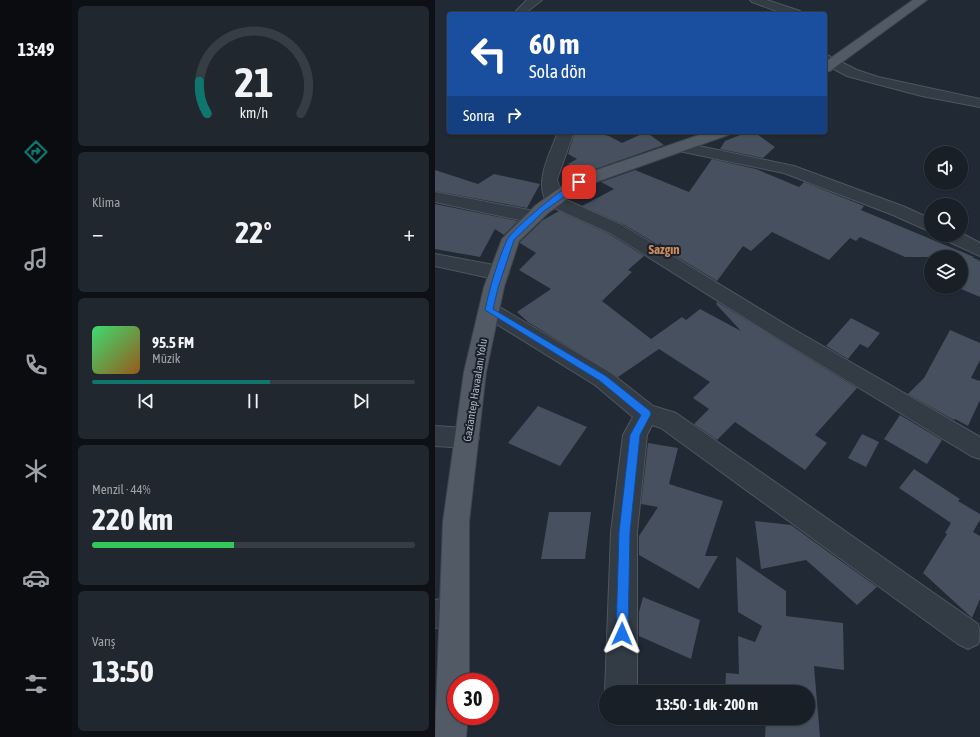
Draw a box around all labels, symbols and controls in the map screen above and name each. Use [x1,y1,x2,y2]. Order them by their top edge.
icon: left [463,28,515,80]
text: 60 m [529,28,579,60]
text: 13:49 [17,39,55,60]
text: 21 [234,58,273,106]
text: Sola dön [529,61,586,82]
icon: right [503,104,525,126]
text: km/h [239,105,268,121]
text: Sonra [463,107,495,124]
icon: directions [22,138,50,166]
map controls [924,146,968,294]
button: sound [924,146,968,190]
pin [562,165,596,199]
icon: arrive [568,171,590,193]
text: Klima [92,195,120,210]
button: search [924,198,968,242]
text: 22° [235,215,272,249]
text: − [92,220,103,246]
text: + [404,220,415,246]
district label: Sazgın [648,242,680,257]
icon: music [22,245,50,273]
button: layers [924,250,968,294]
text: 95.5 FM [152,334,194,351]
street label: Gaziantep Havaalanı Yolu [461,338,489,442]
icon: phone [22,351,50,379]
text: Müzik [152,351,180,366]
icon: previous [135,390,157,412]
icon: pause [242,390,264,412]
icon: next [350,390,372,412]
icon: climate [22,457,50,485]
text: Menzil · 44% [92,482,151,497]
text: 220 km [92,502,173,536]
icon: car [22,564,50,592]
position arrow [601,613,643,655]
text: Varış [92,634,115,649]
text: 13:50 [92,654,154,688]
icon: filters [22,670,50,698]
speed limit sign: 30 [447,673,499,725]
text: 13:50 · 1 dk · 200 m [656,696,758,713]

